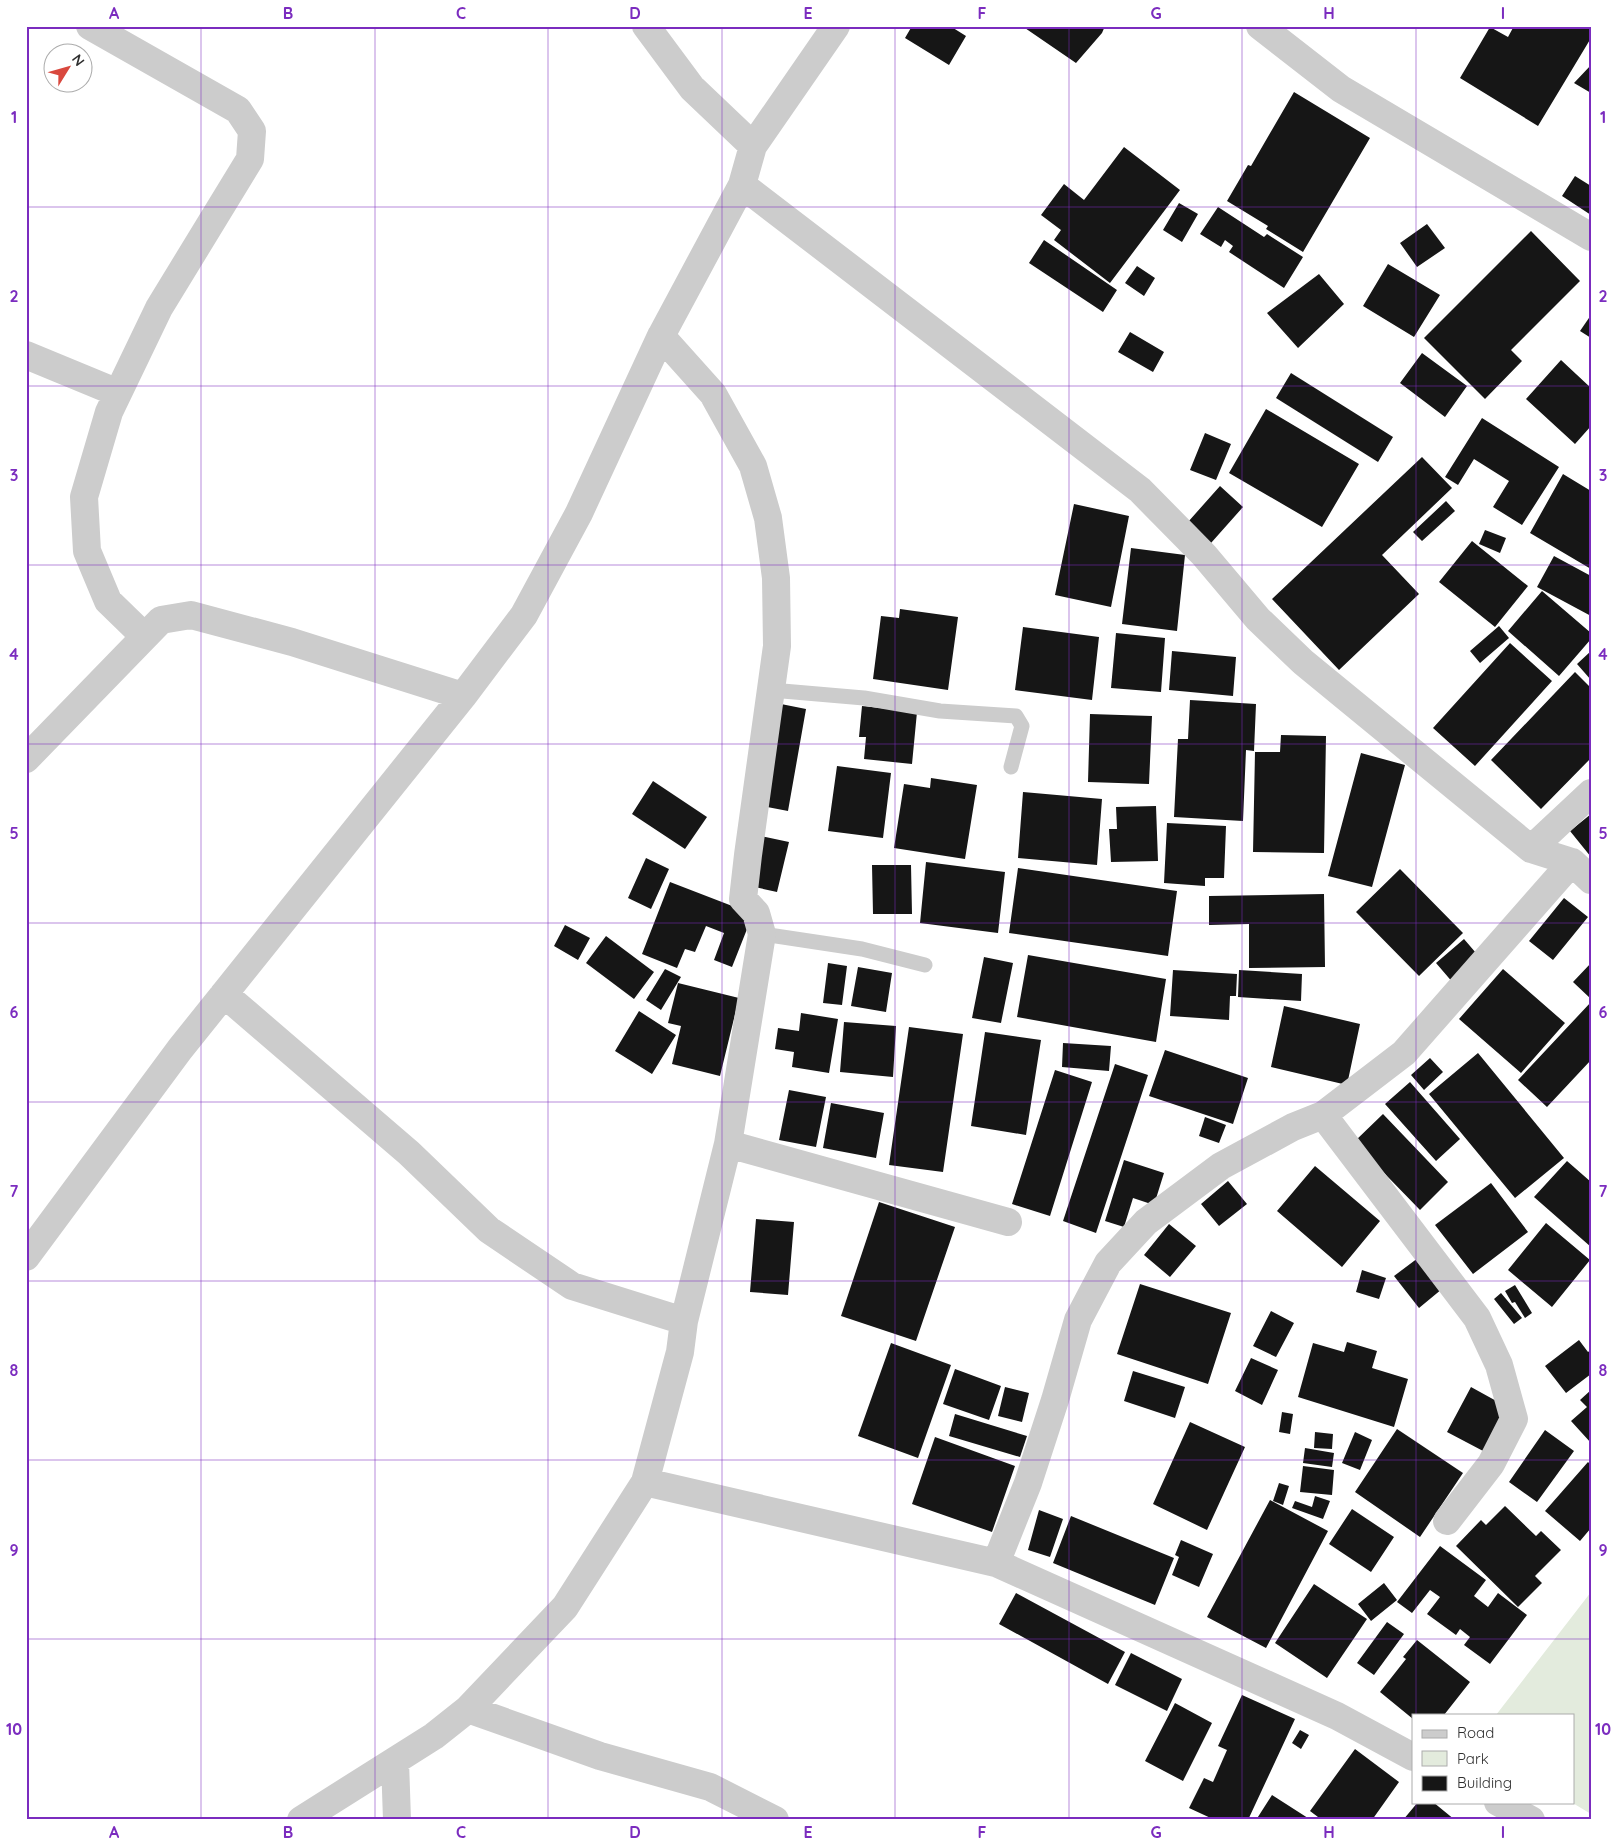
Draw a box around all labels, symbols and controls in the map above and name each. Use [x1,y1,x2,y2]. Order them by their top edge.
text: A [109,3,120,23]
text: B [283,3,293,23]
text: C [456,3,466,23]
text: D [629,3,641,23]
text: E [803,3,813,23]
text: F [978,3,987,23]
text: G [1150,3,1162,23]
text: H [1323,3,1335,23]
text: I [1501,3,1505,23]
north arrow [42,42,92,92]
text: N [68,51,89,70]
text: 1 [11,107,17,127]
text: 1 [1600,107,1606,127]
text: 2 [9,286,19,306]
text: 2 [1598,286,1608,306]
text: 3 [10,465,18,485]
text: 3 [1599,465,1607,485]
text: 4 [9,644,19,664]
text: 4 [1598,644,1608,664]
text: 5 [9,823,19,843]
text: 5 [1598,823,1608,843]
text: 6 [10,1002,19,1022]
text: 6 [1599,1002,1608,1022]
text: 7 [10,1181,19,1201]
text: 7 [1599,1181,1608,1201]
text: 8 [10,1360,19,1380]
text: 8 [1599,1360,1608,1380]
text: 9 [9,1540,19,1560]
text: 9 [1598,1540,1608,1560]
legend [1412,1714,1574,1804]
text: 10 [6,1719,22,1739]
text: 10 [1595,1719,1611,1739]
text: Road [1457,1723,1494,1742]
text: Park [1457,1749,1489,1768]
text: Building [1457,1773,1512,1792]
text: A [109,1822,120,1842]
text: B [283,1822,293,1842]
text: C [456,1822,466,1842]
text: D [629,1822,641,1842]
text: E [803,1822,813,1842]
text: F [978,1822,987,1842]
text: G [1150,1822,1162,1842]
text: H [1323,1822,1335,1842]
text: I [1501,1822,1505,1842]

